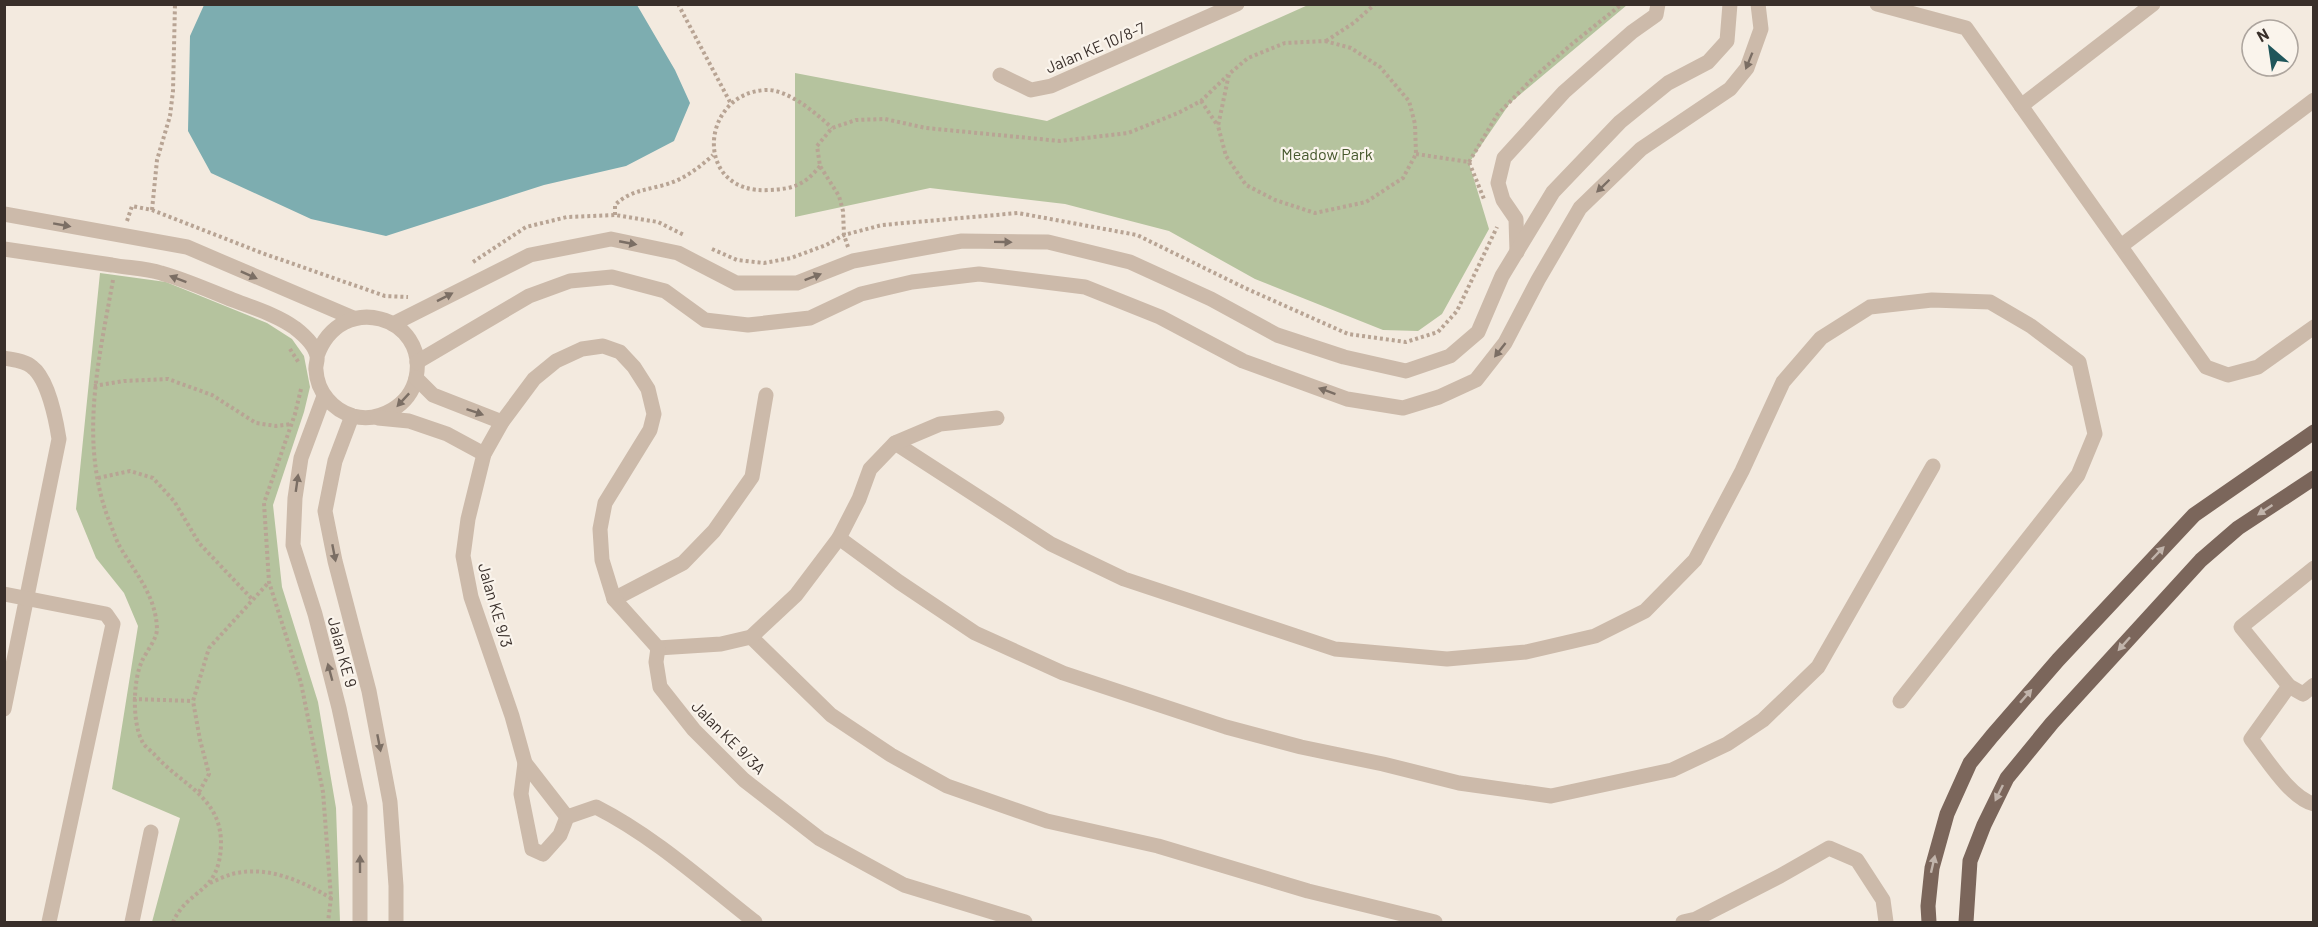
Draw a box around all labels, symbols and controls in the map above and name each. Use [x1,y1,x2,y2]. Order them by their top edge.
street label: Jalan KE 10/8-7 [1042,17,1148,77]
north arrow [2240,18,2300,78]
text: N [2253,24,2272,45]
one-way arrow [1744,52,1754,70]
park label: Meadow Park [1281,144,1373,163]
one-way arrow [1595,179,1610,193]
one-way arrow [53,221,72,230]
one-way arrow [994,237,1013,246]
one-way arrow [619,238,637,248]
one-way arrow [241,270,258,279]
one-way arrow [804,272,822,281]
one-way arrow [169,274,187,283]
one-way arrow [436,293,453,302]
one-way arrow [1493,342,1506,358]
one-way arrow [1318,386,1336,396]
one-way arrow [396,392,410,407]
one-way arrow [466,408,484,418]
one-way arrow [293,473,302,492]
one-way arrow [2257,504,2273,515]
one-way arrow [329,544,339,563]
one-way arrow [2150,546,2164,560]
street label: Jalan KE 9/3 [475,561,517,649]
street label: Jalan KE 9 [324,615,362,689]
one-way arrow [2118,636,2131,651]
one-way arrow [325,663,334,681]
one-way arrow [2019,689,2033,704]
street label: Jalan KE 9/3A [688,696,770,778]
one-way arrow [375,733,384,752]
one-way arrow [1995,784,2005,802]
one-way arrow [355,855,365,874]
one-way arrow [1929,855,1938,874]

